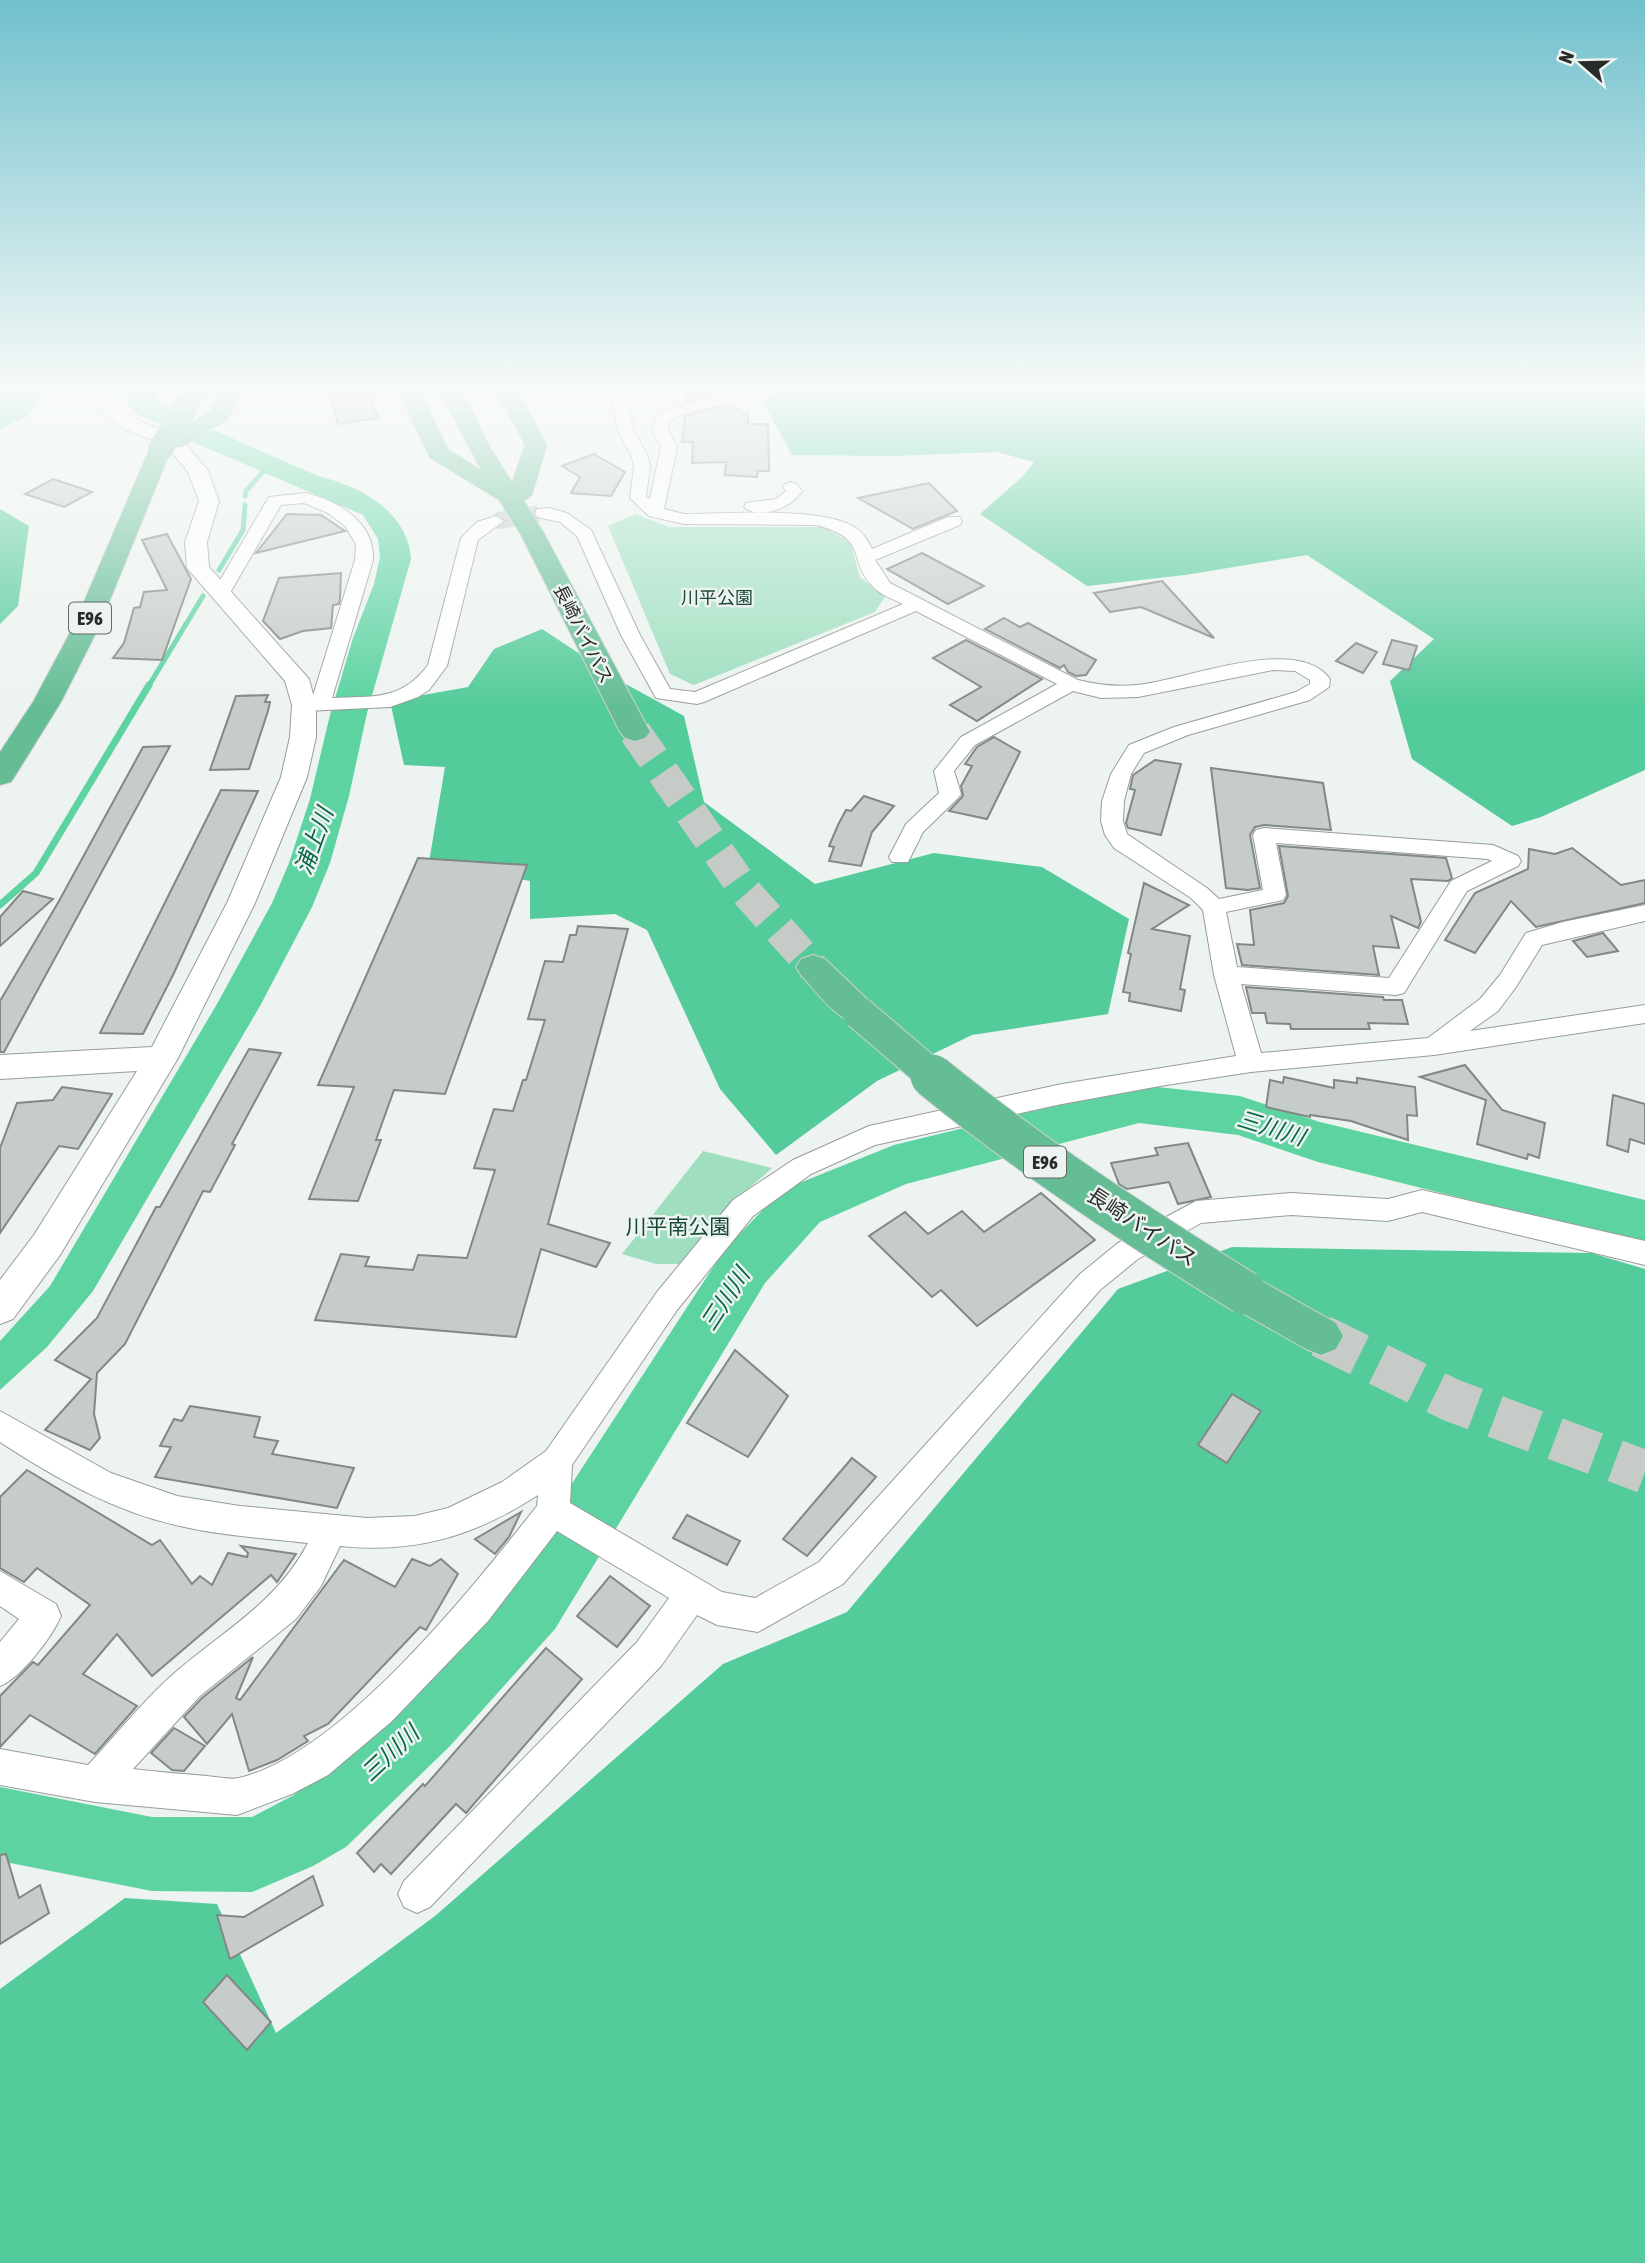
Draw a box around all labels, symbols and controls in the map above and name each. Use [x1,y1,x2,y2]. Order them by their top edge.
north arrow [1547,28,1617,98]
text: N [1554,48,1578,66]
street label: 長崎バイパス [550,581,617,686]
park label: 川平公園 [681,587,753,608]
road number: E96 [69,603,111,634]
water label: 浦上川 [290,801,339,878]
water label: 三川川 [1234,1105,1311,1151]
road number: E96 [1024,1146,1066,1178]
street label: 長崎バイパス [1083,1182,1202,1270]
park label: 川平南公園 [626,1214,731,1238]
water label: 三川川 [695,1260,756,1335]
water label: 三川川 [356,1718,426,1786]

